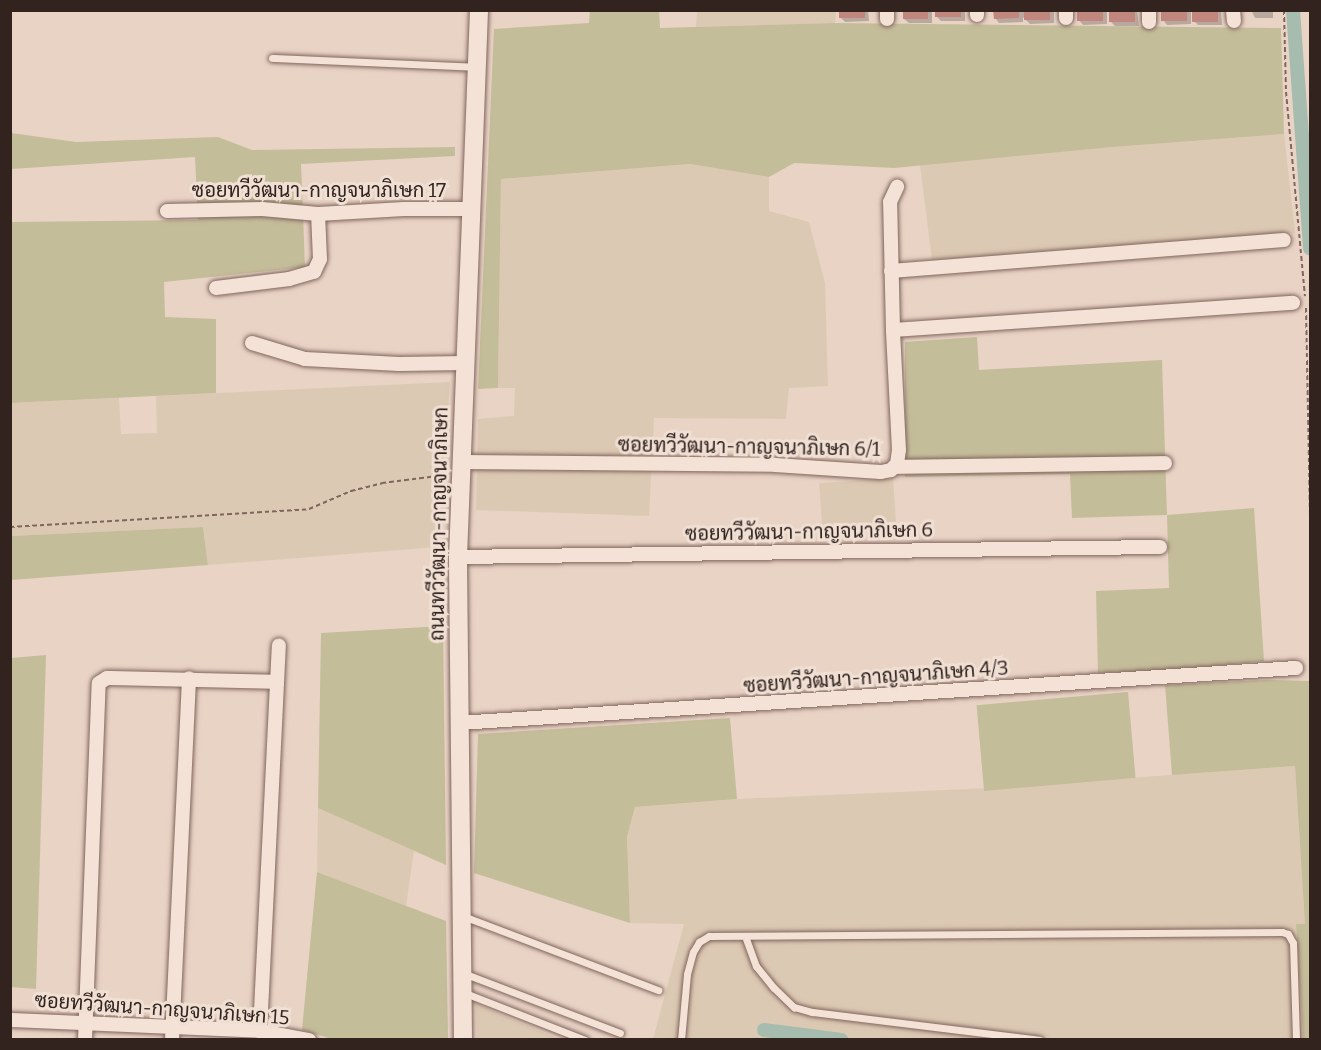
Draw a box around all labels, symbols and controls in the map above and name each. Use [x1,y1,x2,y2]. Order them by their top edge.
street label: ซอยทวีวัฒนา-กาญจนาภิเษก 17 [192,178,446,202]
street label: ถนนทวีวัฒนา-กาญจนาภิเษก [425,407,453,641]
street label: ซอยทวีวัฒนา-กาญจนาภิเษก 6/1 [618,433,880,461]
street label: ซอยทวีวัฒนา-กาญจนาภิเษก 6 [685,518,933,546]
street label: ซอยทวีวัฒนา-กาญจนาภิเษก 4/3 [743,656,1009,698]
street label: ซอยทวีวัฒนา-กาญจนาภิเษก 15 [34,988,290,1030]

